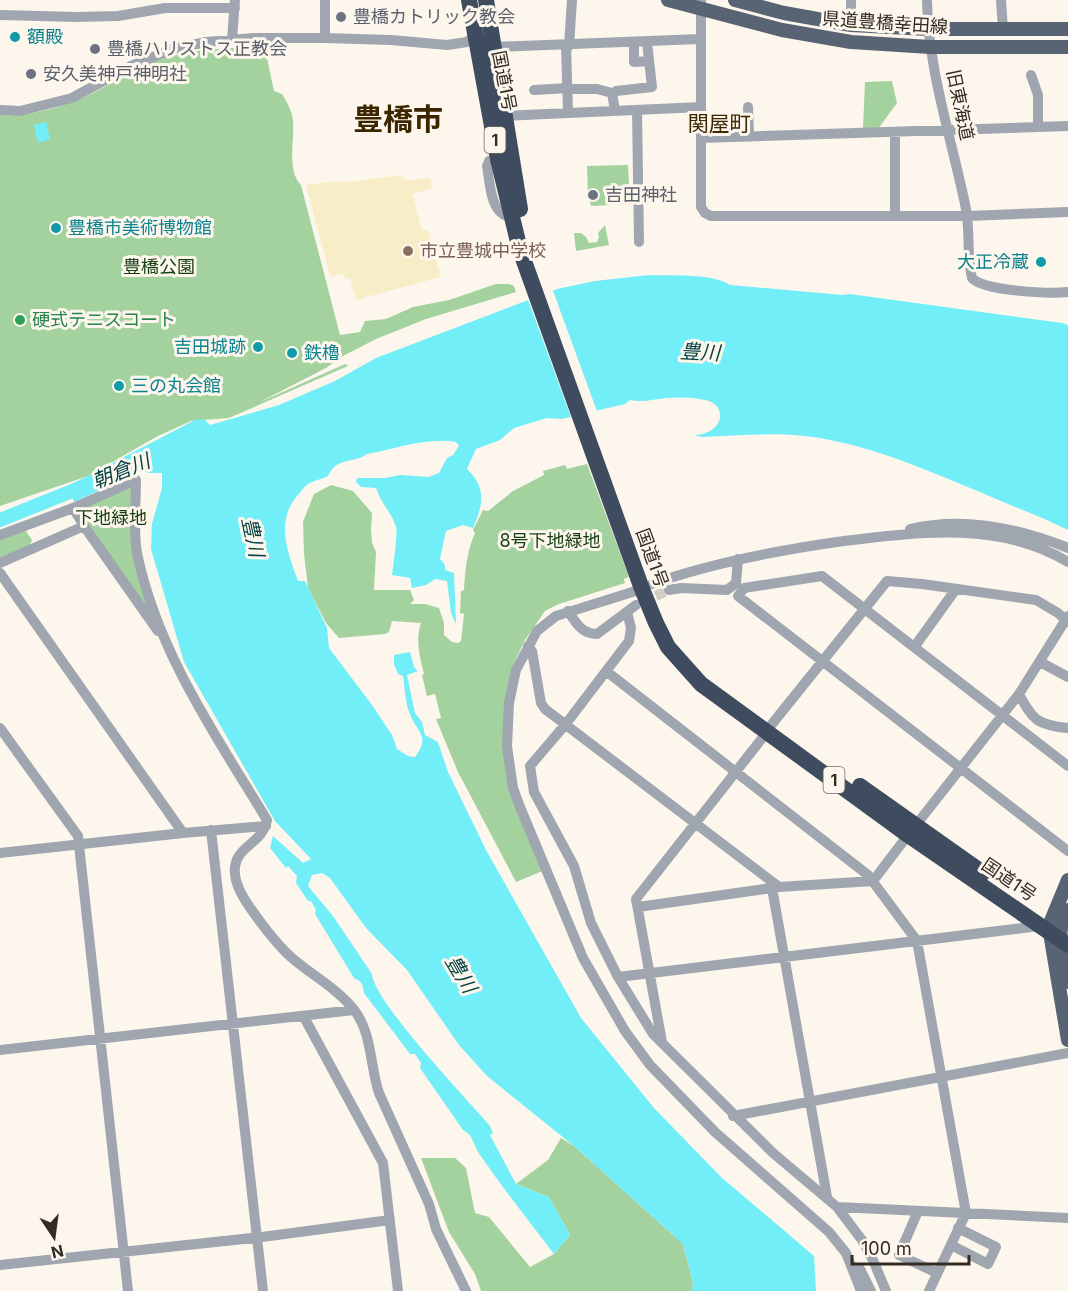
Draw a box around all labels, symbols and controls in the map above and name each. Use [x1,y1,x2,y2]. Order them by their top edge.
place label: 豊橋カトリック教会 [353,6,515,27]
street label: 県道豊橋幸田線 [821,8,949,37]
marker: 豊橋カトリック教会 [334,10,348,24]
place label: 額殿 [27,26,63,47]
marker: 額殿 [8,30,22,44]
place label: 豊橋ハリストス正教会 [107,38,287,59]
marker: 豊橋ハリストス正教会 [88,42,102,56]
street label: 国道1号 [488,49,521,113]
place label: 安久美神戸神明社 [43,63,187,84]
marker: 安久美神戸神明社 [24,67,38,81]
street label: 旧東海道 [943,67,978,142]
district label: 豊橋市 [353,101,443,137]
district label: 関屋町 [688,111,751,136]
road number: 1 [484,127,506,153]
place label: 吉田神社 [605,184,677,205]
marker: 吉田神社 [586,188,600,202]
place label: 豊橋市美術博物館 [68,217,212,238]
marker: 豊橋市美術博物館 [49,221,63,235]
place label: 市立豊城中学校 [420,240,546,261]
marker: 市立豊城中学校 [401,244,415,258]
place label: 大正冷蔵 [957,251,1029,272]
marker: 大正冷蔵 [1034,255,1048,269]
park label: 豊橋公園 [123,256,195,277]
place label: 硬式テニスコート [32,309,176,330]
marker: 硬式テニスコート [13,313,27,327]
place label: 吉田城跡 [174,336,246,357]
water label: 豊川 [679,339,723,365]
marker: 吉田城跡 [251,340,265,354]
place label: 鉄櫓 [304,342,340,363]
marker: 鉄櫓 [285,346,299,360]
place label: 三の丸会館 [131,375,221,396]
marker: 三の丸会館 [112,379,126,393]
water label: 朝倉川 [89,448,155,493]
park label: 下地緑地 [75,507,147,528]
water label: 豊川 [237,515,269,561]
street label: 国道1号 [632,525,673,590]
park label: 8号下地緑地 [499,530,601,551]
road number: 1 [824,767,844,793]
street label: 国道1号 [978,854,1041,905]
water label: 豊川 [440,951,483,999]
north arrow [24,1207,84,1267]
scale bar [852,1228,969,1266]
text: 100 m [861,1238,912,1259]
text: N [49,1240,66,1263]

